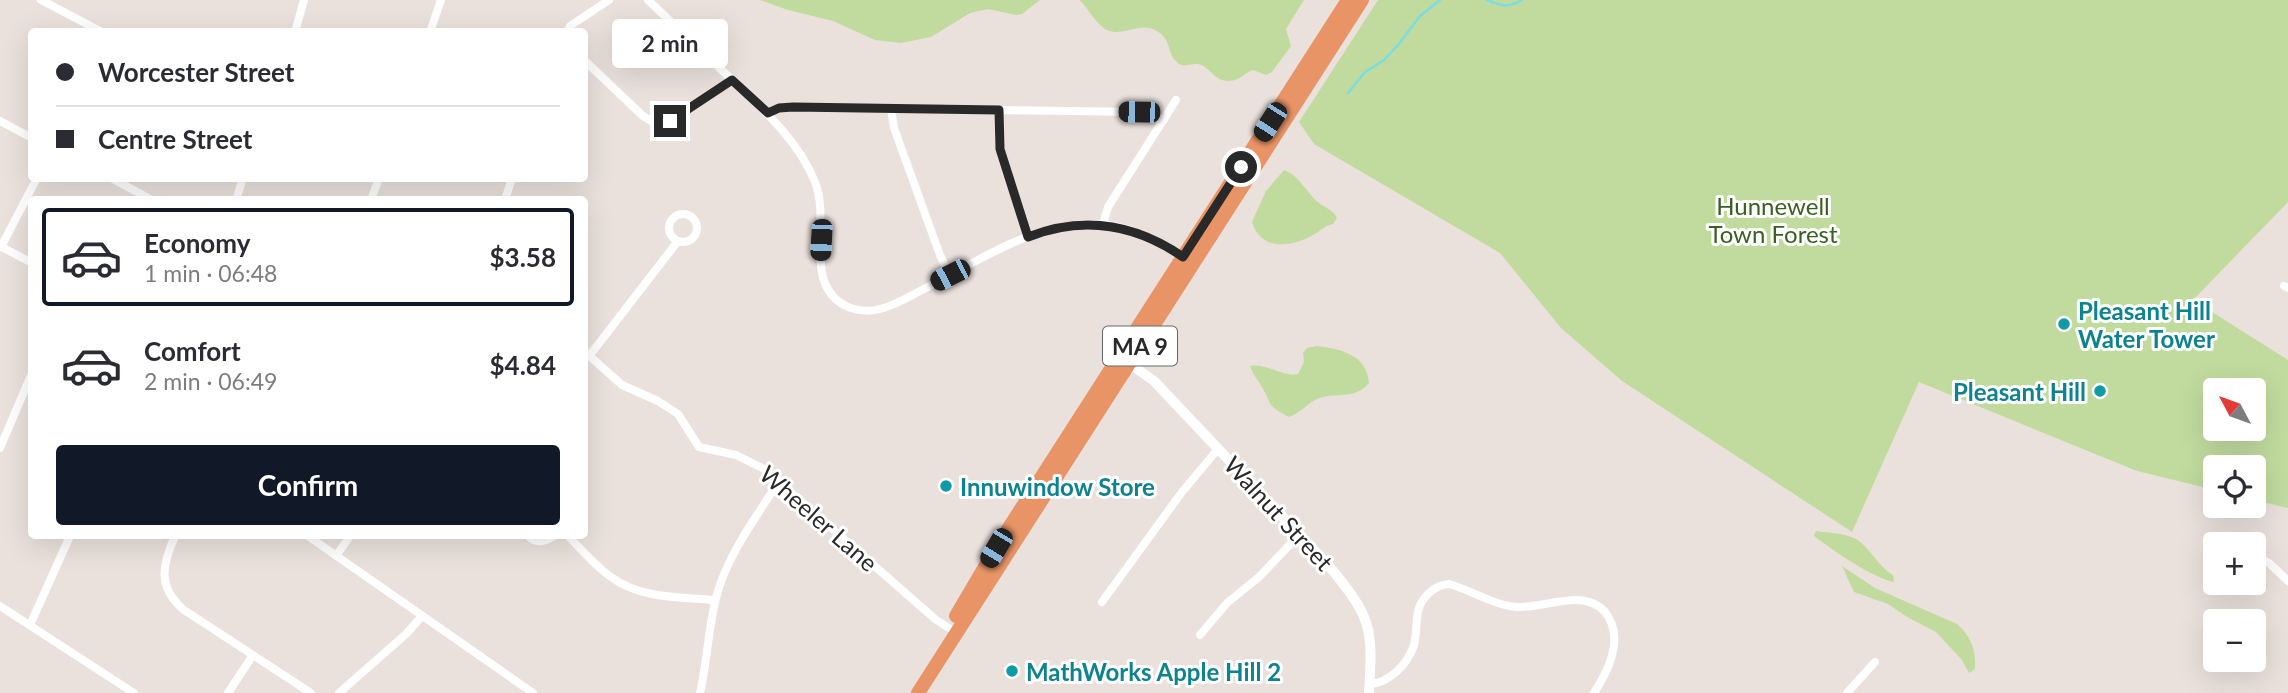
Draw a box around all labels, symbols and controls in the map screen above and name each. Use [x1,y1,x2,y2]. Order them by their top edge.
callout: 2 min [612,19,728,68]
text: 2 min [641,29,699,57]
text: Worcester Street [98,56,295,88]
car [1250,99,1291,145]
car [1118,101,1161,123]
route end [654,105,686,137]
text: Centre Street [98,123,252,155]
route start [1225,151,1257,183]
park label: Hunnewell Town Forest [1708,191,1838,248]
car [810,218,833,262]
icon: car [60,226,123,289]
text: Economy [144,227,250,259]
text: $3.58 [490,241,556,273]
car [927,256,974,294]
text: 1 min · 06:48 [144,259,277,287]
place label: Pleasant Hill Water Tower [2078,296,2215,353]
marker: Pleasant Hill Water Tower [2056,316,2072,332]
road number: MA 9 [1103,326,1177,366]
icon: car [60,334,123,397]
text: Comfort [144,335,241,367]
text: $4.84 [490,349,556,381]
text: 2 min · 06:49 [144,367,277,395]
place label: Pleasant Hill [1953,377,2086,406]
north arrow [2203,378,2266,441]
map controls [2203,378,2266,672]
marker: Pleasant Hill [2092,383,2108,399]
button: Confirm [56,445,560,525]
street label: Walnut Street [1219,450,1340,576]
button: locate [2203,455,2266,518]
street label: Wheeler Lane [754,459,884,577]
place label: Innuwindow Store [960,472,1155,501]
marker: Innuwindow Store [938,478,954,494]
car [977,525,1016,571]
button: + [2203,532,2266,595]
button: − [2203,609,2266,672]
place label: MathWorks Apple Hill 2 [1026,657,1281,686]
marker: MathWorks Apple Hill 2 [1004,663,1020,679]

